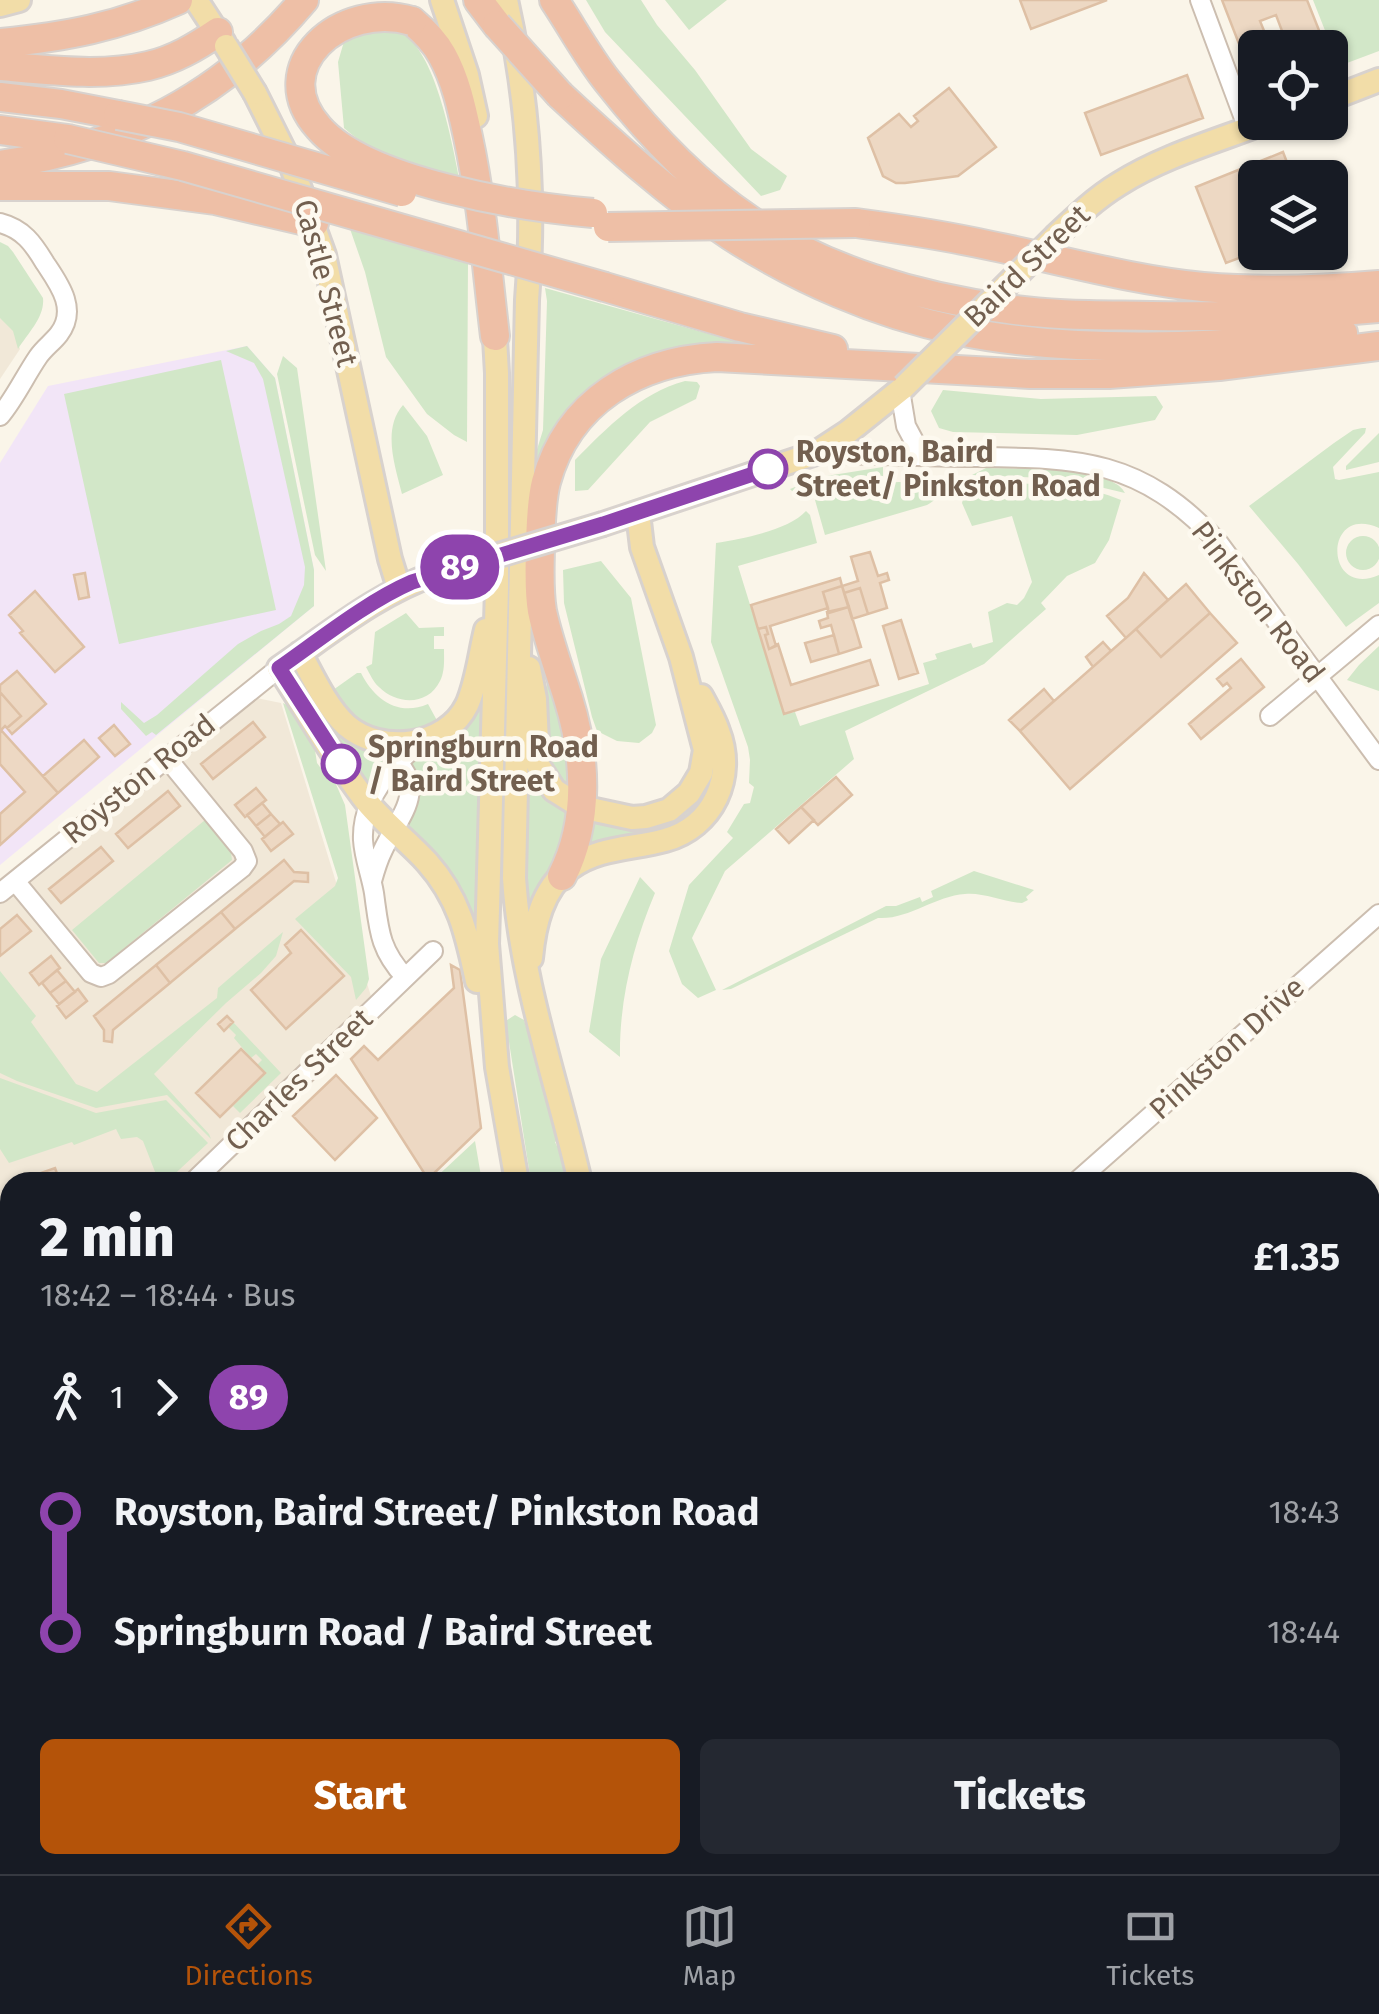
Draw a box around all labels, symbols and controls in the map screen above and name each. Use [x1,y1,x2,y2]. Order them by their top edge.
map controls [1238,30,1348,270]
button: locate [1238,30,1348,140]
button: layers [1238,160,1348,270]
street label: Castle Street [286,196,366,371]
street label: Baird Street [957,197,1098,335]
place label: Royston, Baird Street/ Pinkston Road [796,434,1101,504]
marker: Royston, Baird Street/ Pinkston Road [749,450,787,488]
street label: Pinkston Road [1184,514,1332,690]
line badge: 89 [415,534,505,600]
text: 89 [440,546,480,588]
street label: Royston Road [55,706,223,852]
place label: Springburn Road / Baird Street [368,729,599,799]
marker: Springburn Road / Baird Street [322,745,360,783]
street label: Pinkston Drive [1142,969,1312,1127]
street label: Charles Street [218,1001,380,1159]
text: 2 min [40,1205,175,1271]
text: £1.35 [1254,1234,1340,1280]
text: 18:42 – 18:44 · Bus [40,1276,296,1314]
icon: walk [40,1370,95,1425]
icon: forward [139,1370,194,1425]
text: 89 [229,1376,268,1418]
text: 1 [110,1378,124,1416]
text: Royston, Baird Street/ Pinkston Road [114,1489,759,1535]
text: 18:43 [1269,1493,1340,1531]
text: Springburn Road / Baird Street [114,1609,652,1655]
text: 18:44 [1267,1613,1340,1651]
button: Start [40,1739,680,1854]
button: Tickets [700,1739,1340,1854]
tab: Directions [185,1899,313,1992]
tab: Map [682,1899,737,1992]
tab: Tickets [1106,1899,1194,1992]

